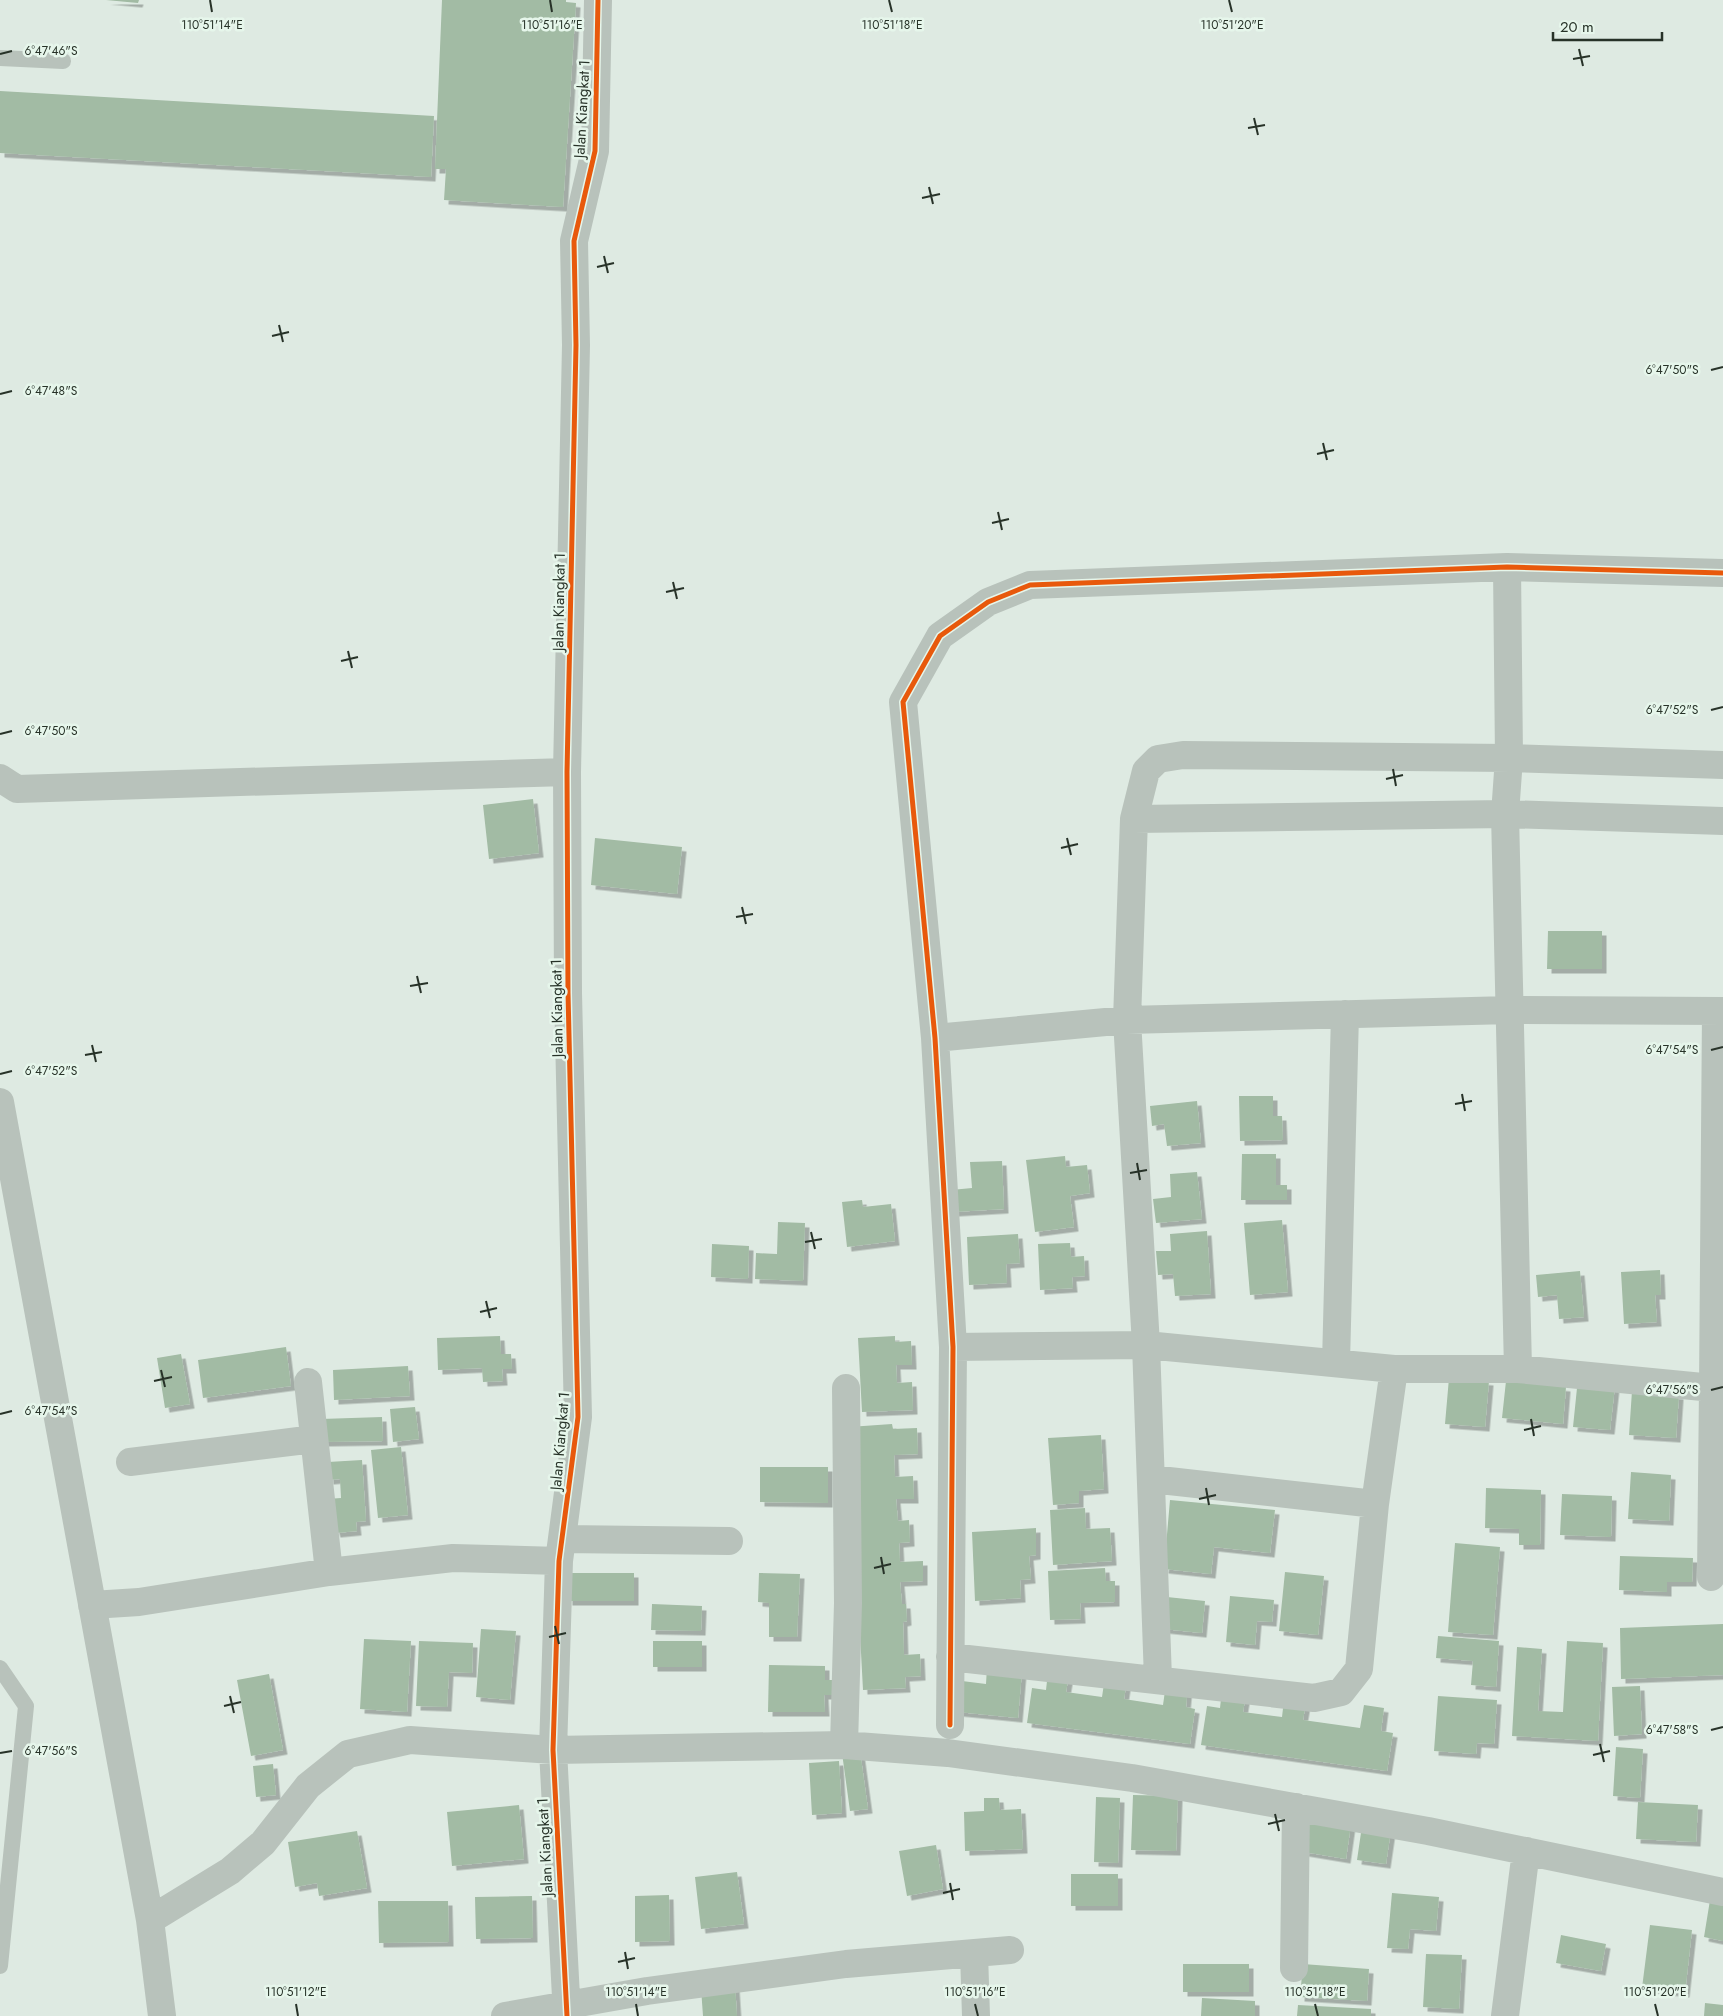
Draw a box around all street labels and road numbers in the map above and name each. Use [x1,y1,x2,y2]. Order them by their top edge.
street label: Jalan Kiangkat 1 [568,59,596,161]
street label: Jalan Kiangkat 1 [547,553,571,653]
street label: Jalan Kiangkat 1 [545,959,569,1059]
street label: Jalan Kiangkat 1 [545,1391,575,1493]
street label: Jalan Kiangkat 1 [531,1797,559,1899]

